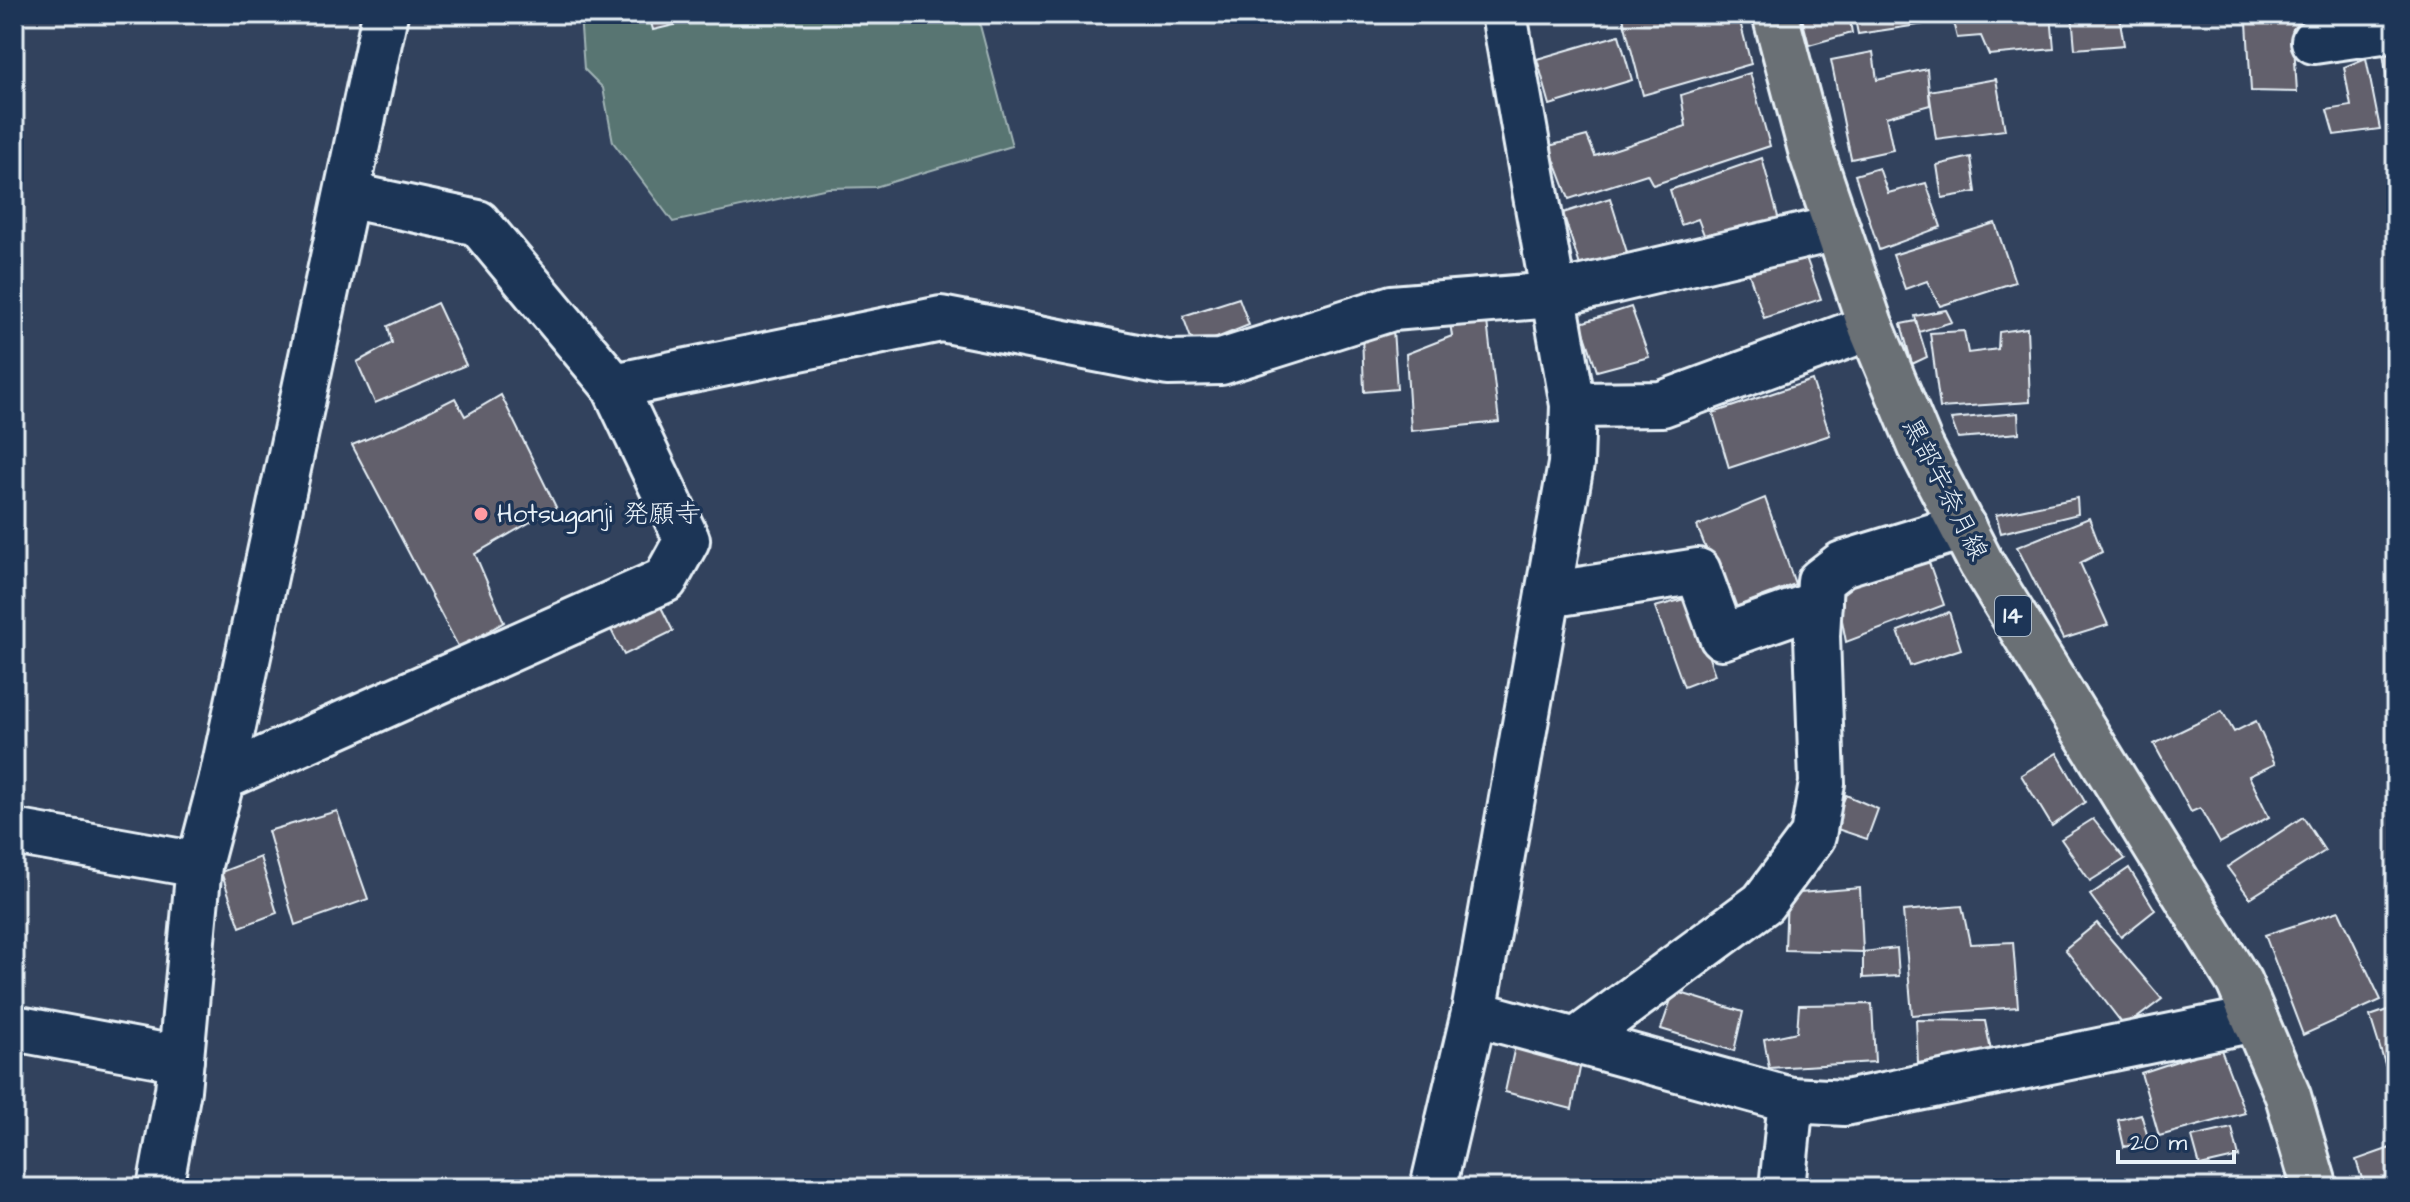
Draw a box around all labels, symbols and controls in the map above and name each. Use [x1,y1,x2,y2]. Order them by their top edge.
street label: 黒部宇奈月線 [1894,411,1996,567]
place label: Hotsuganji 発願寺 [497,496,701,534]
marker: Hotsuganji 発願寺 [472,505,490,523]
road number: 14 [1995,596,2031,636]
scale bar [2118,1114,2234,1164]
text: 20 m [2130,1126,2187,1160]

